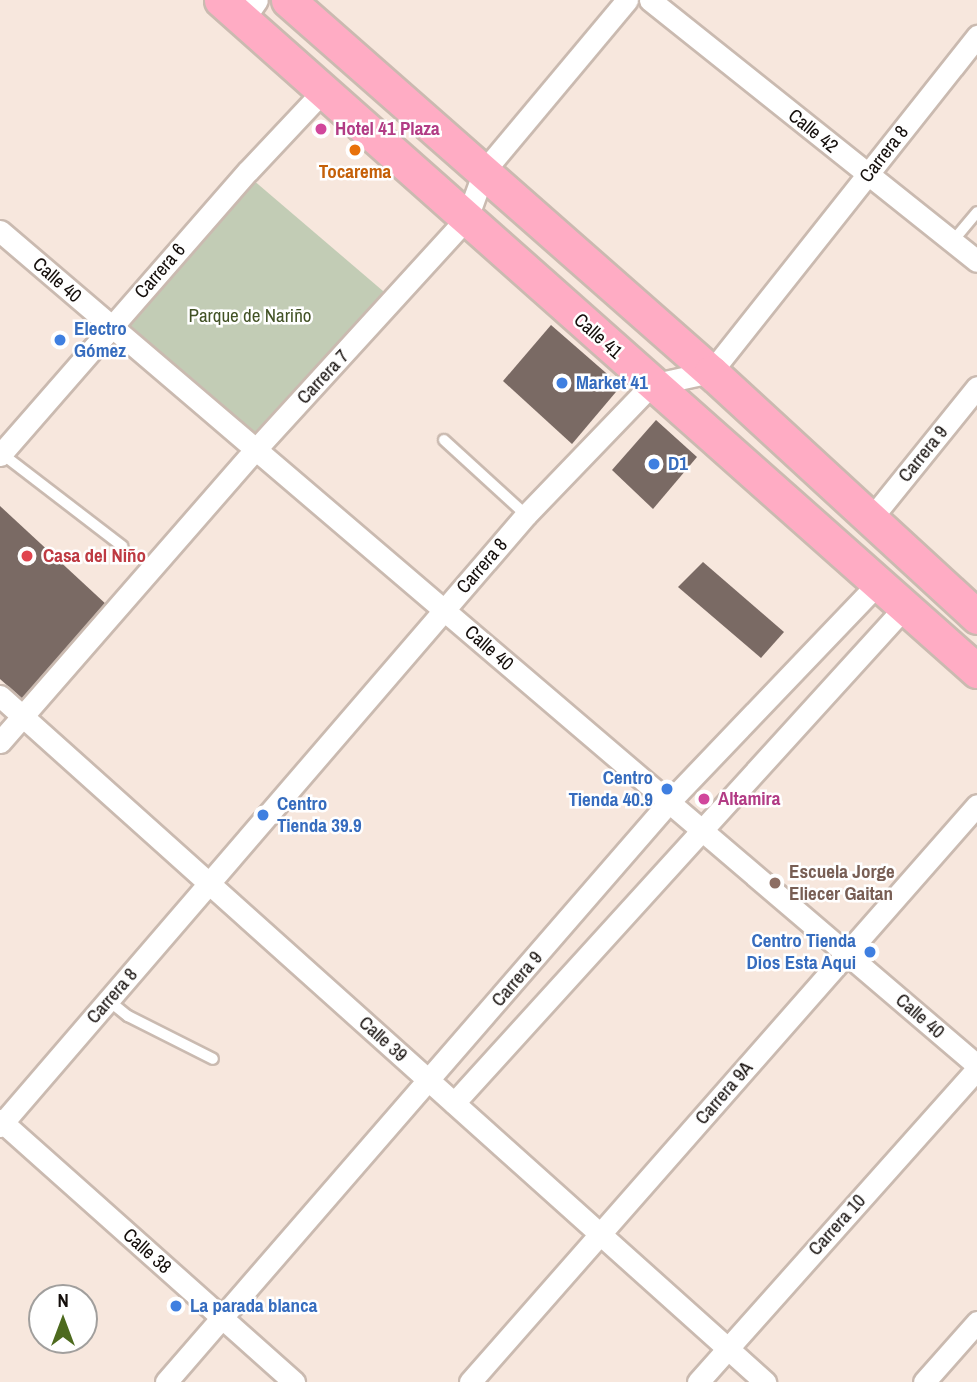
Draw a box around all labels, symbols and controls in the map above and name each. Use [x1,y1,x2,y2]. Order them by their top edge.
street label: Calle 42 [784,104,842,158]
place label: Hotel 41 Plaza [335,118,440,140]
marker: Hotel 41 Plaza [313,121,329,137]
street label: Carrera 8 [855,121,913,187]
marker: Tocarema [347,142,363,158]
place label: Tocarema [319,161,391,183]
street label: Carrera 6 [130,239,190,303]
street label: Calle 40 [28,253,86,307]
park label: Parque de Nariño [189,305,311,327]
street label: Calle 41 [569,308,627,364]
place label: Electro Gómez [74,318,127,362]
marker: Electro Gómez [52,332,68,348]
street label: Carrera 7 [292,345,354,409]
place label: Market 41 [576,372,648,394]
marker: Market 41 [554,375,570,391]
street label: Carrera 9 [893,421,953,487]
place label: D1 [668,453,688,475]
marker: D1 [646,456,662,472]
street label: Carrera 8 [452,534,512,598]
place label: Casa del Niño [43,545,146,567]
marker: Casa del Niño [17,546,37,566]
street label: Calle 40 [460,621,518,675]
place label: Centro Tienda 40.9 [568,767,653,811]
marker: Centro Tienda 40.9 [659,781,675,797]
place label: Altamira [718,788,780,810]
marker: Altamira [696,791,712,807]
place label: Centro Tienda 39.9 [277,793,362,837]
marker: Centro Tienda 39.9 [255,807,271,823]
place label: Escuela Jorge Eliecer Gaitan [789,861,895,905]
marker: Escuela Jorge Eliecer Gaitan [767,875,783,891]
place label: Centro Tienda Dios Esta Aqui [746,930,856,974]
marker: Centro Tienda Dios Esta Aqui [862,944,878,960]
street label: Carrera 9 [487,947,547,1011]
street label: Carrera 8 [82,964,142,1028]
street label: Calle 40 [891,989,949,1043]
street label: Calle 39 [354,1011,412,1067]
street label: Carrera 9A [690,1057,758,1129]
street label: Carrera 10 [804,1190,870,1260]
street label: Calle 38 [118,1223,176,1279]
north arrow [28,1284,98,1354]
text: N [57,1287,69,1313]
place label: La parada blanca [190,1295,317,1317]
marker: La parada blanca [168,1298,184,1314]

